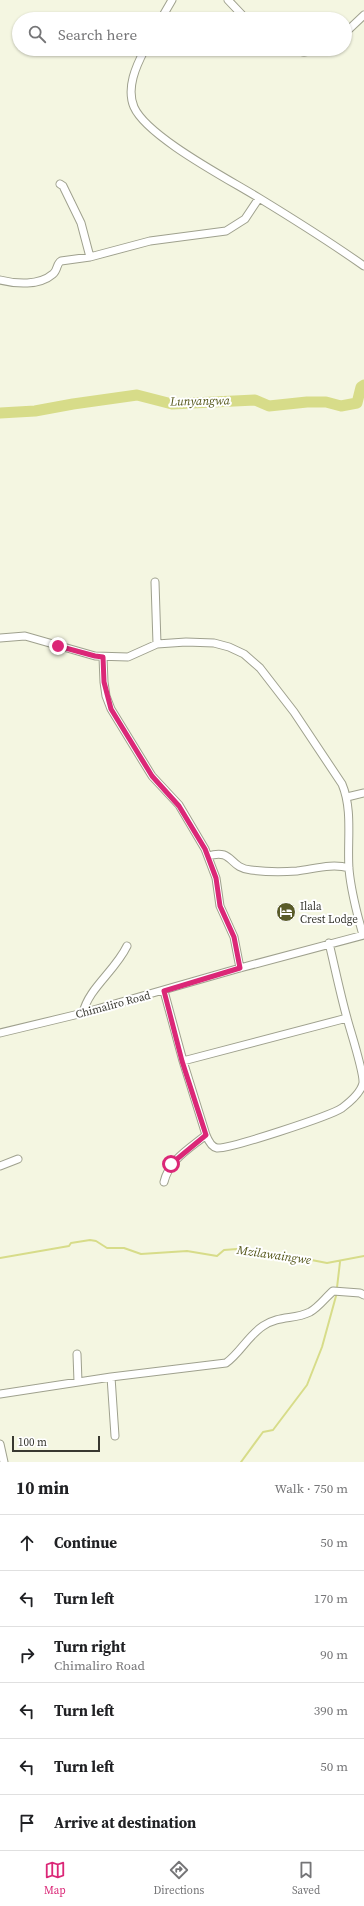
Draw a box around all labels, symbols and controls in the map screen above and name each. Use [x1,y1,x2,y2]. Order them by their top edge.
search box [12,12,352,56]
icon: search [26,23,48,45]
text: Search here [58,24,137,45]
water label: Lunyangwa [169,392,231,410]
route end [49,637,67,655]
place label: Ilala Crest Lodge [300,899,358,927]
hotel icon: Ilala Crest Lodge [275,901,297,923]
street label: Chimaliro Road [74,988,153,1022]
route start [162,1155,180,1173]
water label: Mzilawaingwe [235,1242,312,1268]
scale bar [12,1434,100,1453]
text: 100 m [18,1435,47,1450]
text: 10 min [16,1476,69,1500]
text: Walk · 750 m [275,1480,348,1497]
icon: ahead [16,1532,38,1554]
text: Continue [54,1532,117,1553]
text: 50 m [320,1534,348,1551]
icon: left [16,1588,38,1610]
text: Turn left [54,1588,114,1609]
text: 170 m [314,1590,348,1607]
text: Turn right [54,1636,126,1657]
icon: right [16,1644,38,1666]
text: 90 m [320,1646,348,1663]
text: Chimaliro Road [54,1657,145,1674]
icon: left [16,1700,38,1722]
text: Turn left [54,1700,114,1721]
text: 390 m [314,1702,348,1719]
icon: left [16,1756,38,1778]
text: Turn left [54,1756,114,1777]
text: 50 m [320,1758,348,1775]
icon: arrive [16,1812,38,1834]
text: Arrive at destination [54,1812,196,1833]
tab: Map [44,1859,66,1898]
tab: Directions [153,1859,204,1898]
tab: Saved [292,1859,320,1898]

